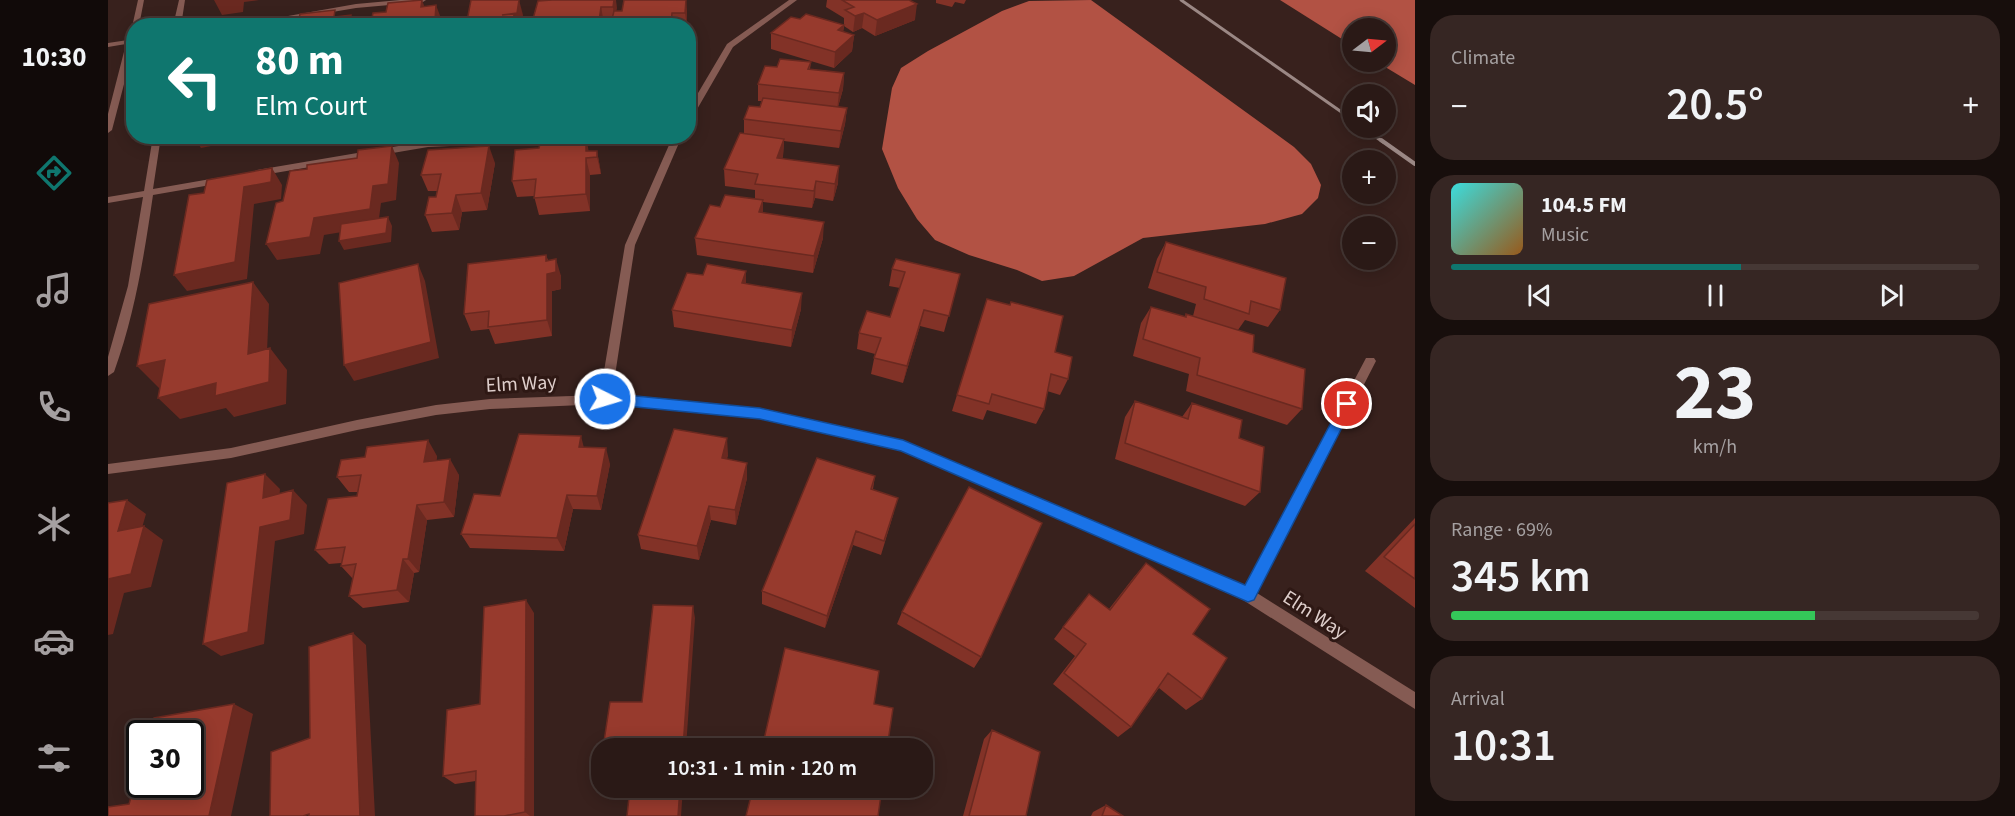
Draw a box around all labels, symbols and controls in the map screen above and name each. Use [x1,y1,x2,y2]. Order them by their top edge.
north arrow [1342,18,1396,72]
map controls [1342,18,1396,270]
text: 80 m [255,31,344,91]
text: 10:30 [21,38,87,77]
icon: left [156,42,234,120]
text: Climate [1451,44,1515,72]
text: 20.5° [1666,73,1764,137]
text: − [1451,83,1467,130]
text: + [1963,83,1979,130]
button: sound [1342,84,1396,138]
text: Elm Court [255,87,367,126]
button: + [1342,150,1396,204]
icon: directions [33,152,75,194]
text: 104.5 FM [1541,189,1627,221]
button: − [1342,216,1396,270]
text: Music [1541,221,1589,249]
icon: music [33,269,75,311]
icon: previous [1523,279,1556,312]
icon: pause [1699,279,1732,312]
icon: next [1875,279,1908,312]
text: 23 [1674,338,1756,449]
position arrow [573,367,637,431]
street label: Elm Way [485,368,558,400]
pin [1321,378,1372,429]
icon: phone [33,386,75,428]
icon: arrive [1330,387,1363,420]
text: km/h [1693,433,1737,461]
icon: climate [33,503,75,545]
text: Range · 69% [1451,516,1552,544]
text: 345 km [1451,545,1591,609]
street label: Elm Way [1277,584,1352,646]
icon: car [33,620,75,662]
text: Arrival [1451,685,1505,713]
text: 10:31 [1451,714,1556,778]
speed limit sign: 30 [126,720,204,798]
icon: filters [33,737,75,779]
text: 10:31 · 1 min · 120 m [667,752,857,784]

